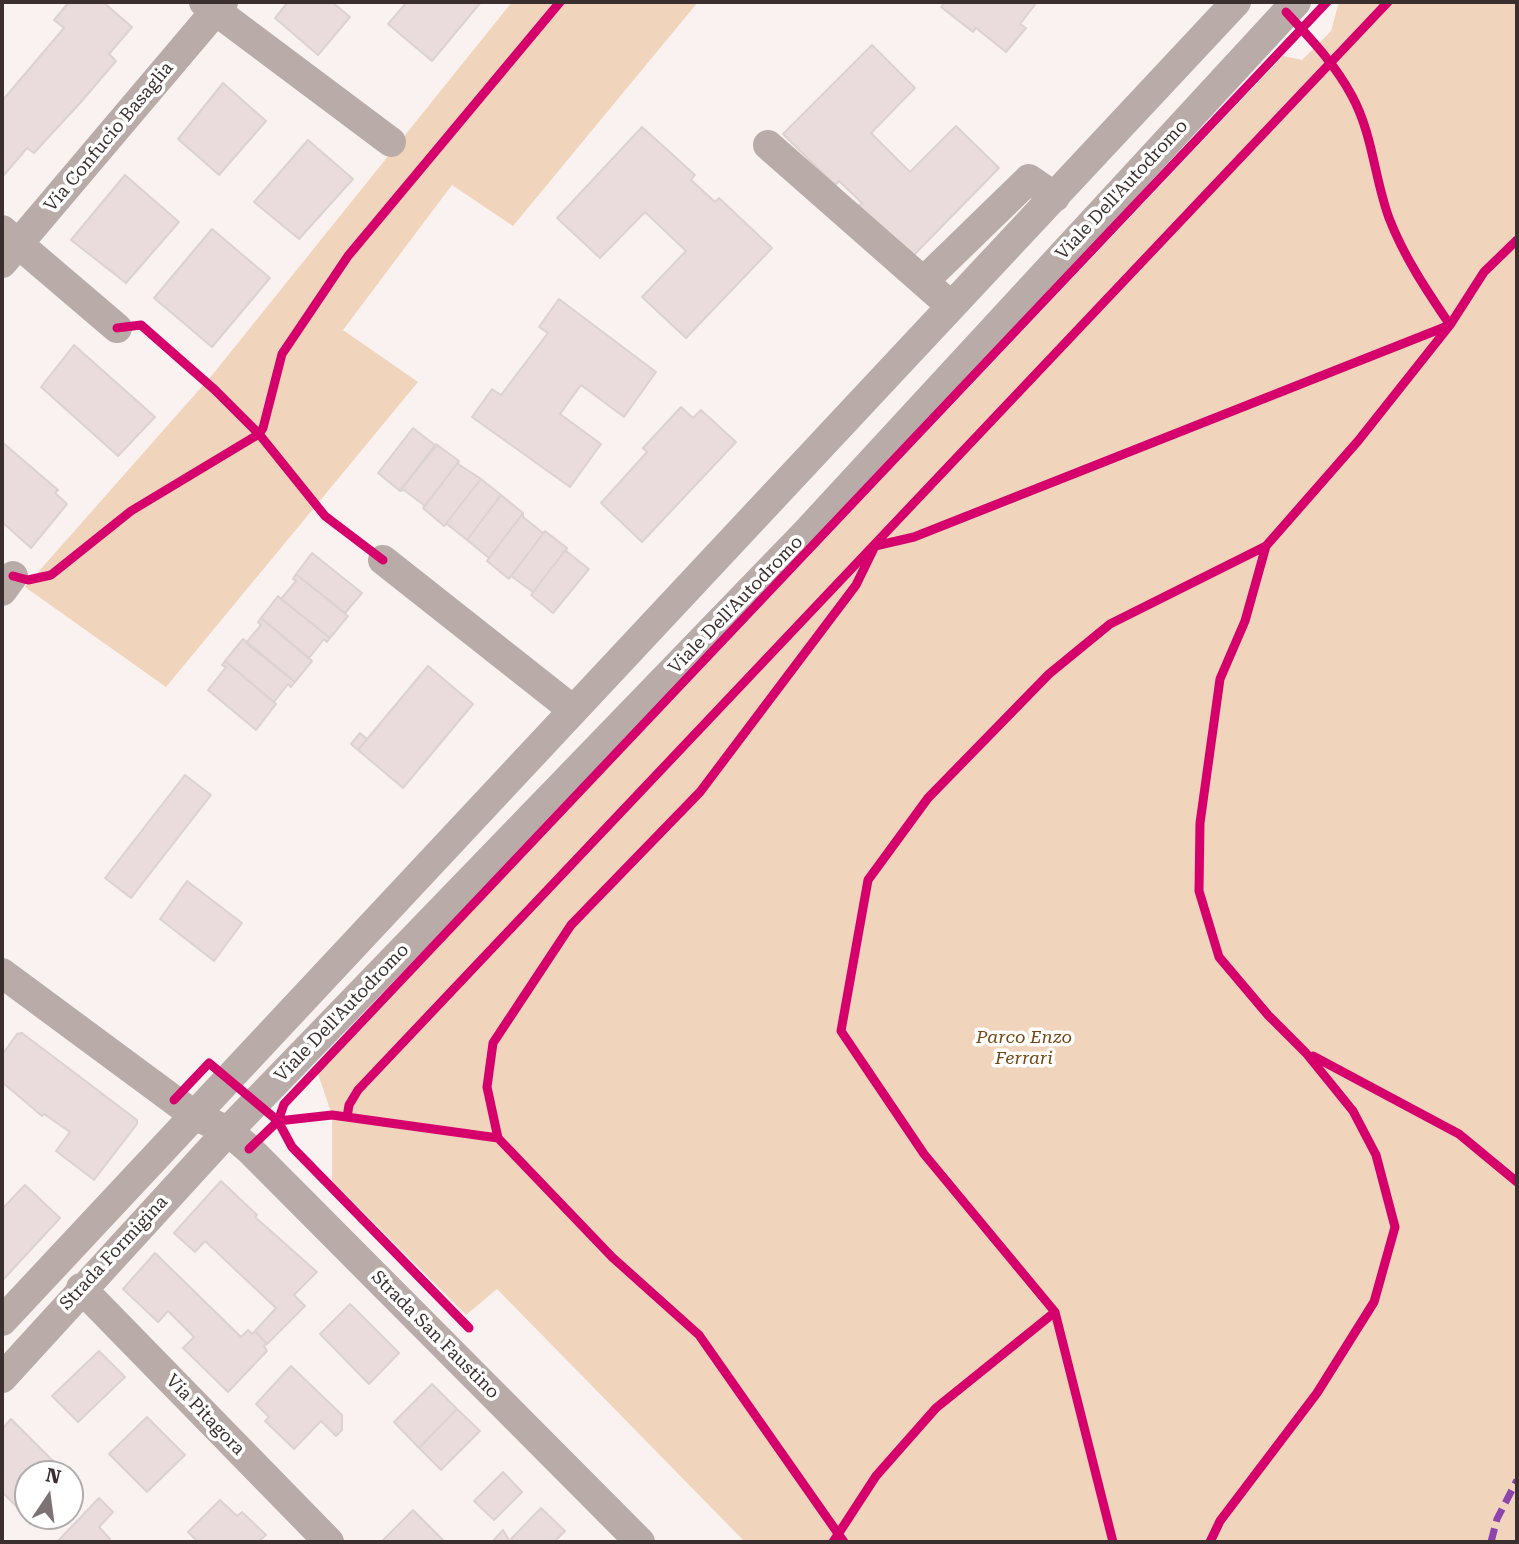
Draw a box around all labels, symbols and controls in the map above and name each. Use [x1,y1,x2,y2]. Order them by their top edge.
street label: Via Confucio Basaglia [40,58,178,216]
street label: Viale Dell'Autodromo [1051,115,1193,265]
street label: Viale Dell'Autodromo [664,531,808,679]
street label: Viale Dell'Autodromo [270,939,414,1087]
park label: Parco Enzo Ferrari [976,1027,1072,1070]
street label: Strada Formigina [55,1191,173,1315]
street label: Strada San Faustino [366,1266,504,1404]
street label: Via Pitagora [161,1370,249,1460]
north arrow [14,1460,84,1530]
text: N [44,1463,63,1489]

